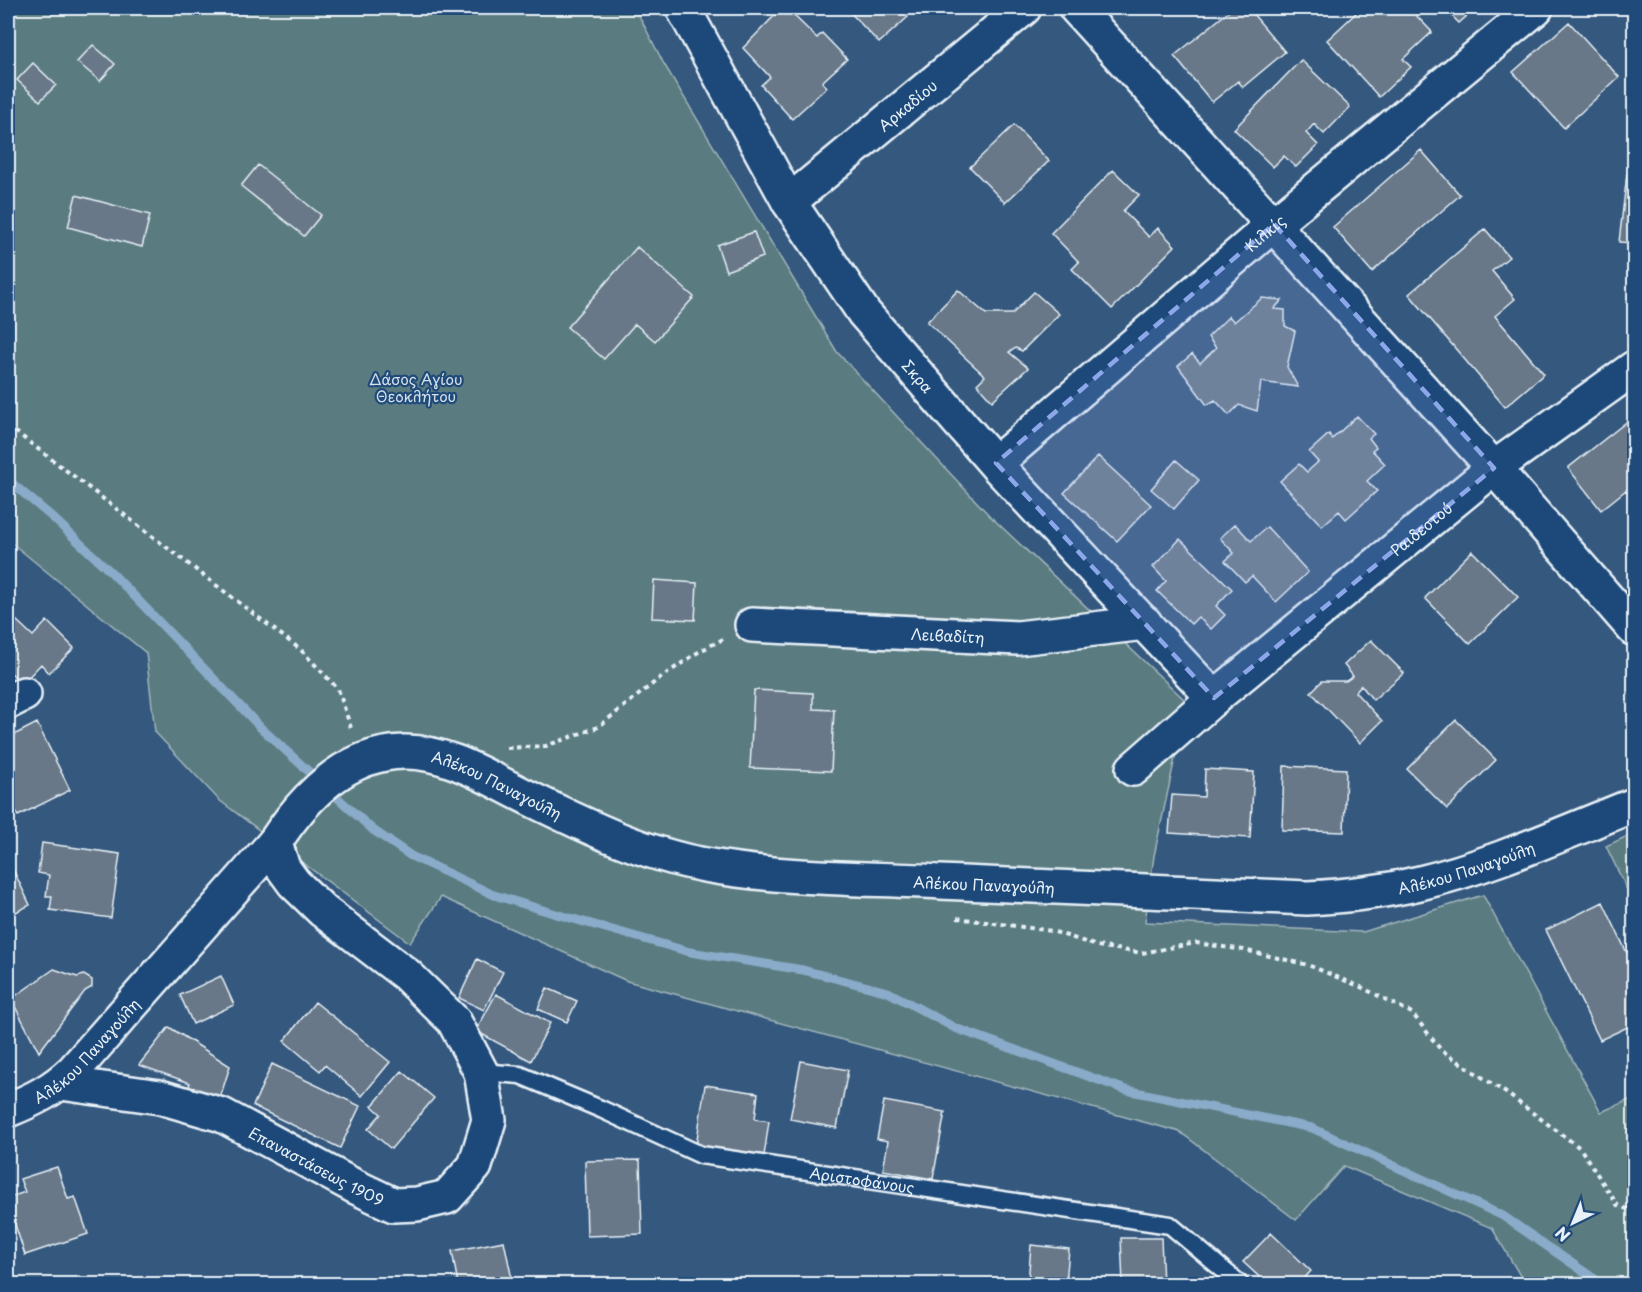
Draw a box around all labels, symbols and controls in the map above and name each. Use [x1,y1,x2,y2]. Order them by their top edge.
street label: Αρκαδίου [873,73,941,136]
street label: Κιλκίς [1239,208,1290,256]
street label: Σκρα [897,354,940,398]
park label: Δάσος Αγίου Θεοκλήτου [369,367,463,407]
street label: Ραιδεστού [1384,496,1457,561]
street label: Λειβαδίτη [910,621,985,648]
street label: Αλέκου Παναγούλη [429,744,566,824]
street label: Αλέκου Παναγούλη [1396,835,1538,899]
street label: Αλέκου Παναγούλη [913,869,1055,898]
street label: Αλέκου Παναγούλη [29,992,144,1108]
street label: Επαναστάσεως 1909 [245,1120,388,1210]
street label: Αριστοφάνους [808,1160,916,1198]
north arrow [1543,1193,1603,1253]
text: N [1549,1222,1575,1248]

